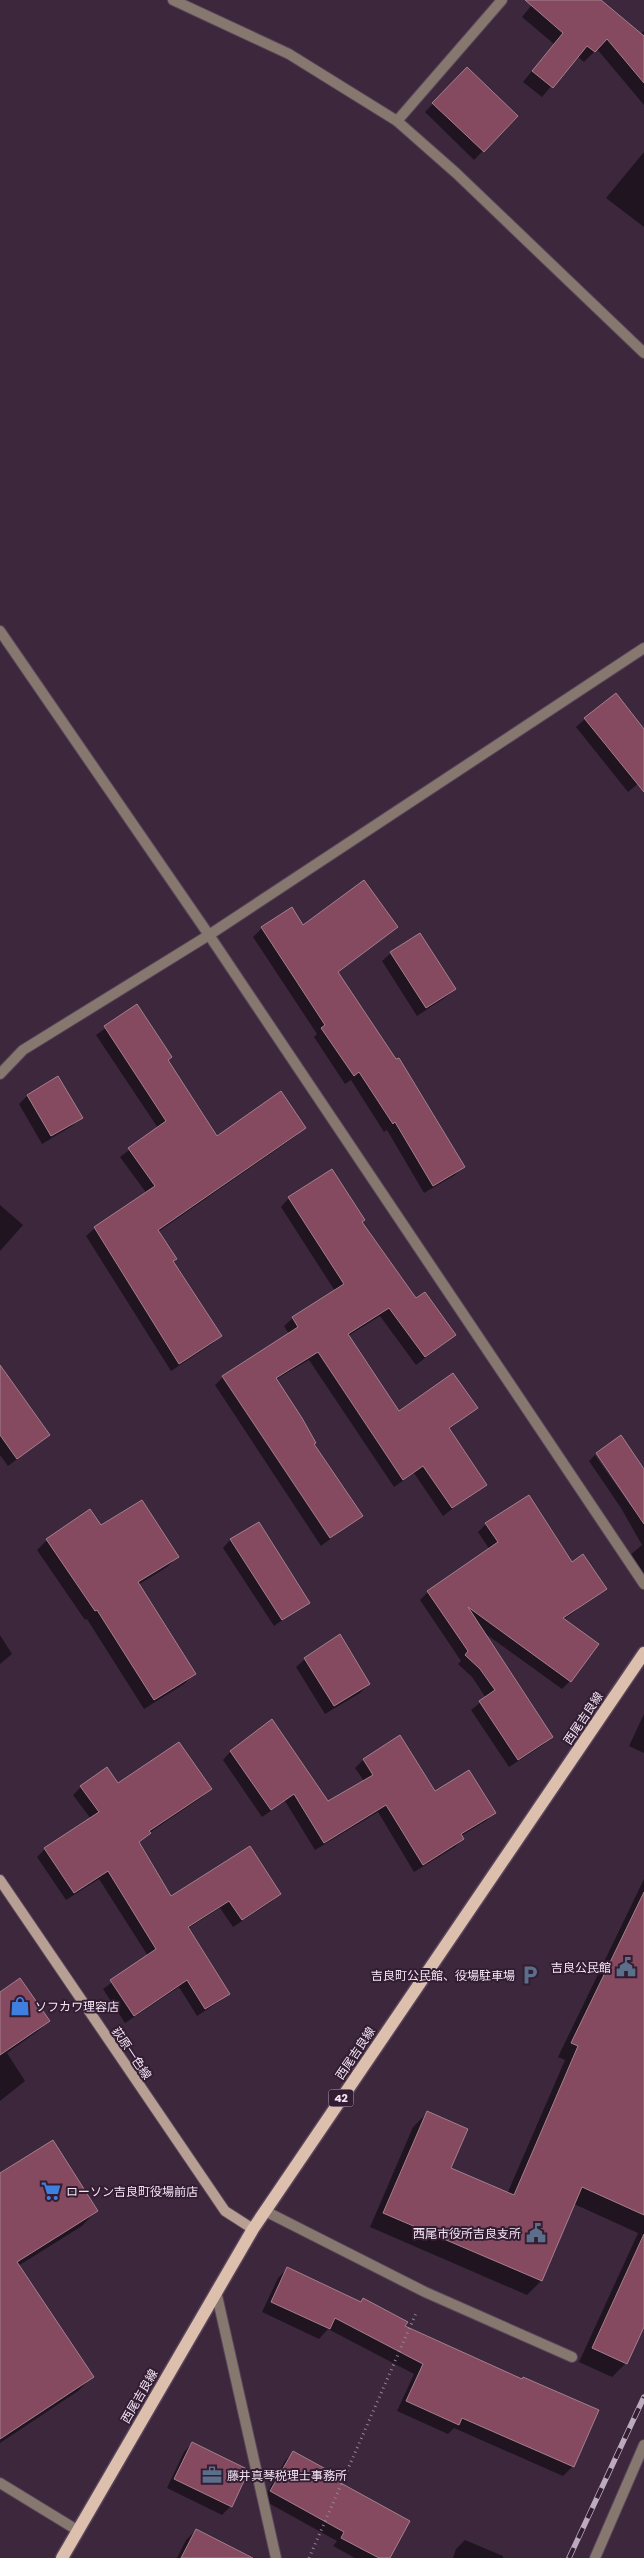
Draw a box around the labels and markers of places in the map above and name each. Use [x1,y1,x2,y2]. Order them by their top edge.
public building icon: 吉良公民館 [615,1956,637,1978]
place label: 吉良公民館 [551,1959,611,1976]
parking icon: 吉良町公民館、役場駐車場 [519,1964,541,1986]
place label: 吉良町公民館、役場駐車場 [371,1967,515,1984]
shop icon: ソフカワ理容店 [9,1995,31,2017]
place label: ソフカワ理容店 [35,1998,119,2015]
supermarket icon: ローソン吉良町役場前店 [40,2180,62,2202]
place label: ローソン吉良町役場前店 [66,2183,198,2200]
public building icon: 西尾市役所吉良支所 [525,2222,547,2244]
place label: 西尾市役所吉良支所 [413,2225,521,2242]
office icon: 藤井真琴税理士事務所 [201,2464,223,2486]
place label: 藤井真琴税理士事務所 [227,2467,347,2484]

